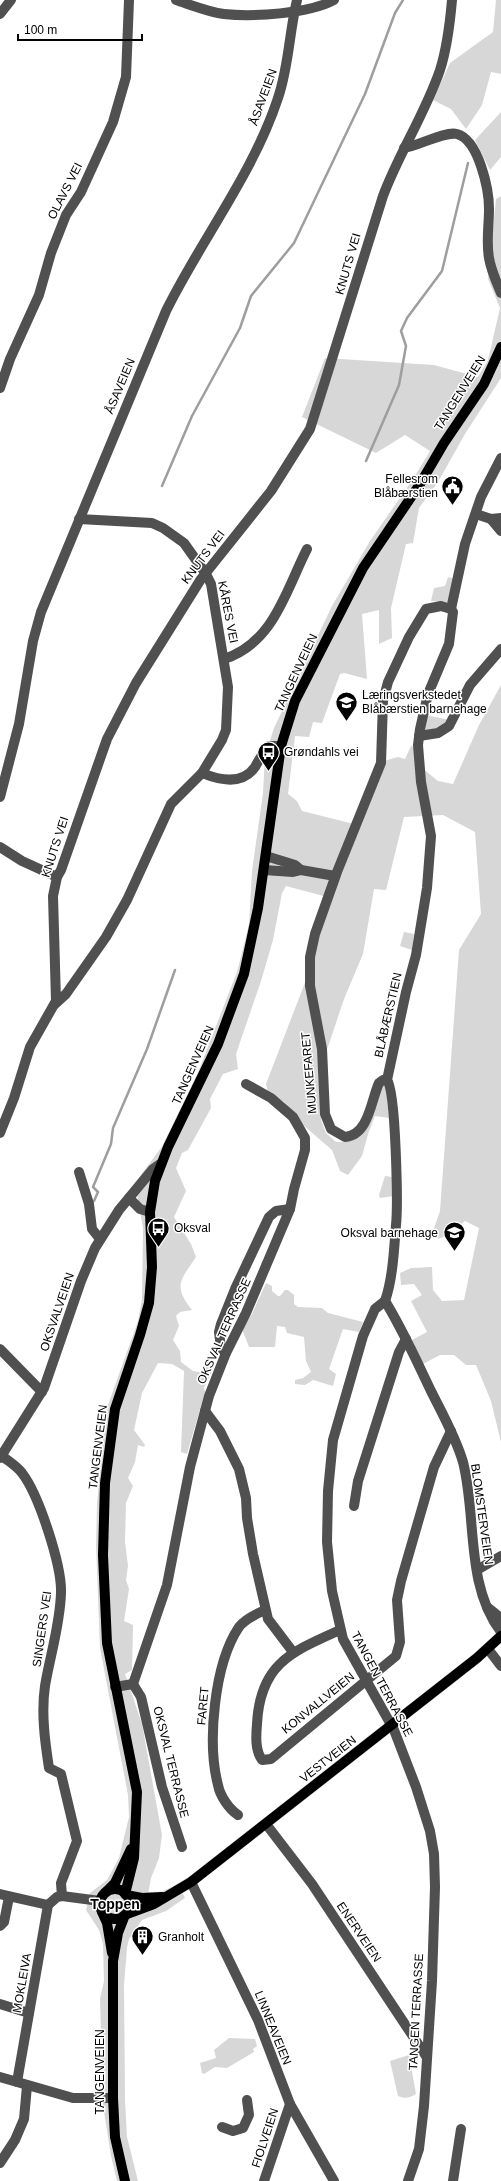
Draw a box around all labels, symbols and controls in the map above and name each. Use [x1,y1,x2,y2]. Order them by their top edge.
scale bar [18,16,142,42]
text: 100 m [24,23,57,37]
street label: ÅSAVEIEN [245,66,280,127]
street label: OLAVS VEI [45,160,85,222]
street label: KNUTS VEI [333,232,363,296]
street label: TANGENVEIEN [432,353,488,433]
street label: ÅSAVEIEN [101,356,138,416]
place label: Fellesrom Blåbærstien [374,472,438,500]
public building icon: Fellesrom Blåbærstien [440,473,466,506]
street label: KNUTS VEI [178,527,228,587]
street label: KÅRES VEI [215,579,242,644]
street label: TANGENVEIEN [272,631,320,715]
place label: Læringsverkstedet Blåbærstien barnehage [362,688,487,716]
school or university icon: Læringsverkstedet Blåbærstien barnehage [334,689,360,722]
bus stop icon: Grøndahls vei [255,739,281,772]
place label: Grøndahls vei [284,745,359,759]
street label: KNUTS VEI [39,815,71,879]
street label: BLÅBÆRSTIEN [370,971,405,1059]
street label: TANGENVEIEN [169,1023,217,1107]
street label: MUNKEFARET [298,1031,320,1114]
bus stop icon: Oksval [146,1215,172,1248]
school or university icon: Oksval barnehage [441,1220,467,1253]
place label: Oksval [174,1221,211,1235]
place label: Oksval barnehage [341,1226,438,1240]
street label: OKSVALVEIEN [37,1271,77,1353]
street label: OKSVAL TERRASSE [194,1276,254,1386]
street label: TANGENVEIEN [86,1404,110,1490]
street label: BLOMSTERVEIEN [468,1463,496,1565]
street label: SINGERS VEI [30,1590,54,1668]
street label: TANGEN TERRASSE [348,1629,416,1739]
street label: KONVALLVEIEN [279,1669,357,1737]
street label: FARET [194,1685,212,1726]
street label: OKSVAL TERRASSE [150,1705,192,1819]
street label: VESTVEIEN [297,1733,359,1785]
district label: Toppen [90,1896,140,1912]
street label: ENERVEIEN [334,1899,384,1965]
building icon: Granholt [129,1924,155,1957]
place label: Granholt [158,1930,205,1944]
street label: MOKLEIVA [10,1952,34,2014]
street label: TANGEN TERRASSE [406,1953,426,2071]
street label: LINNEAVEIEN [252,1989,294,2067]
street label: TANGENVEIEN [93,2029,107,2115]
street label: FIOLVEIEN [249,2106,281,2170]

